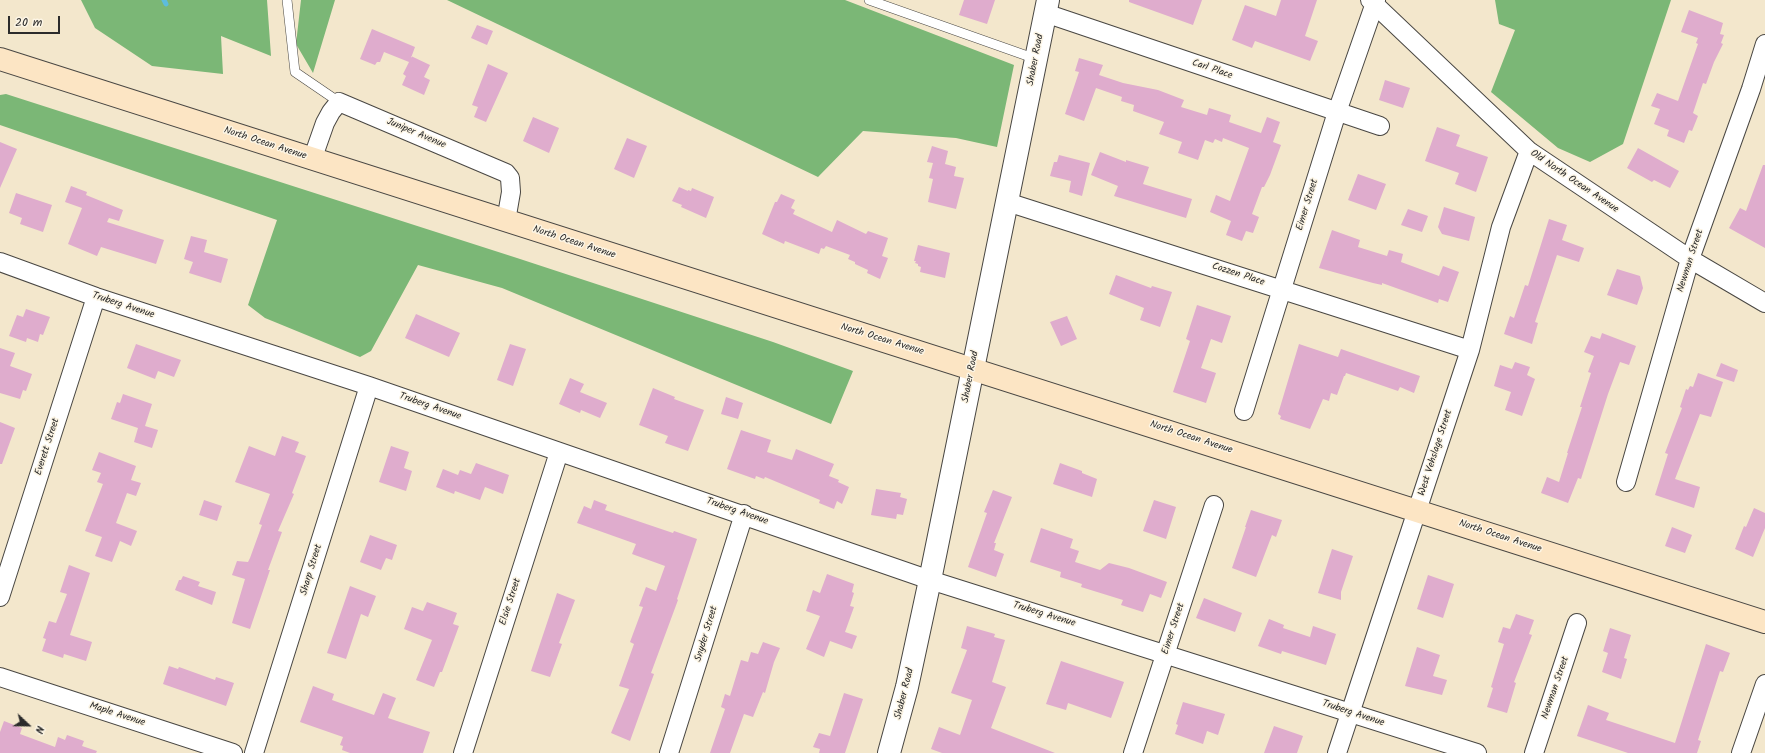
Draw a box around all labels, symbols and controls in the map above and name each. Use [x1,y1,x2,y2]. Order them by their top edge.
scale bar [10,8,62,34]
text: 20 m [15,13,42,32]
street label: Shaber Road [1025,33,1047,87]
street label: Carl Place [1190,57,1234,83]
street label: Juniper Avenue [385,116,447,152]
street label: North Ocean Avenue [222,125,308,163]
street label: Old North Ocean Avenue [1528,148,1620,216]
street label: Eimer Street [1294,178,1322,232]
street label: North Ocean Avenue [531,224,617,262]
street label: Newman Street [1675,228,1707,294]
street label: Cozzen Place [1210,261,1266,289]
street label: Truberg Avenue [90,290,156,322]
street label: North Ocean Avenue [839,322,925,358]
street label: Shaber Road [960,350,982,404]
street label: Truberg Avenue [397,391,463,423]
street label: West Vehslage Street [1416,409,1456,497]
street label: Everett Street [33,417,63,477]
street label: North Ocean Avenue [1148,419,1234,457]
street label: Truberg Avenue [704,496,770,528]
street label: North Ocean Avenue [1457,518,1543,556]
street label: Sharp Street [299,543,325,597]
street label: Elsie Street [498,577,524,627]
street label: Truberg Avenue [1011,600,1077,630]
street label: Eimer Street [1160,602,1188,656]
street label: Snyder Street [693,605,721,663]
street label: Newman Street [1540,655,1572,721]
street label: Shaber Road [893,667,917,721]
street label: Truberg Avenue [1320,698,1386,730]
street label: Maple Avenue [88,700,146,730]
north arrow [8,705,48,745]
text: N [29,723,49,736]

